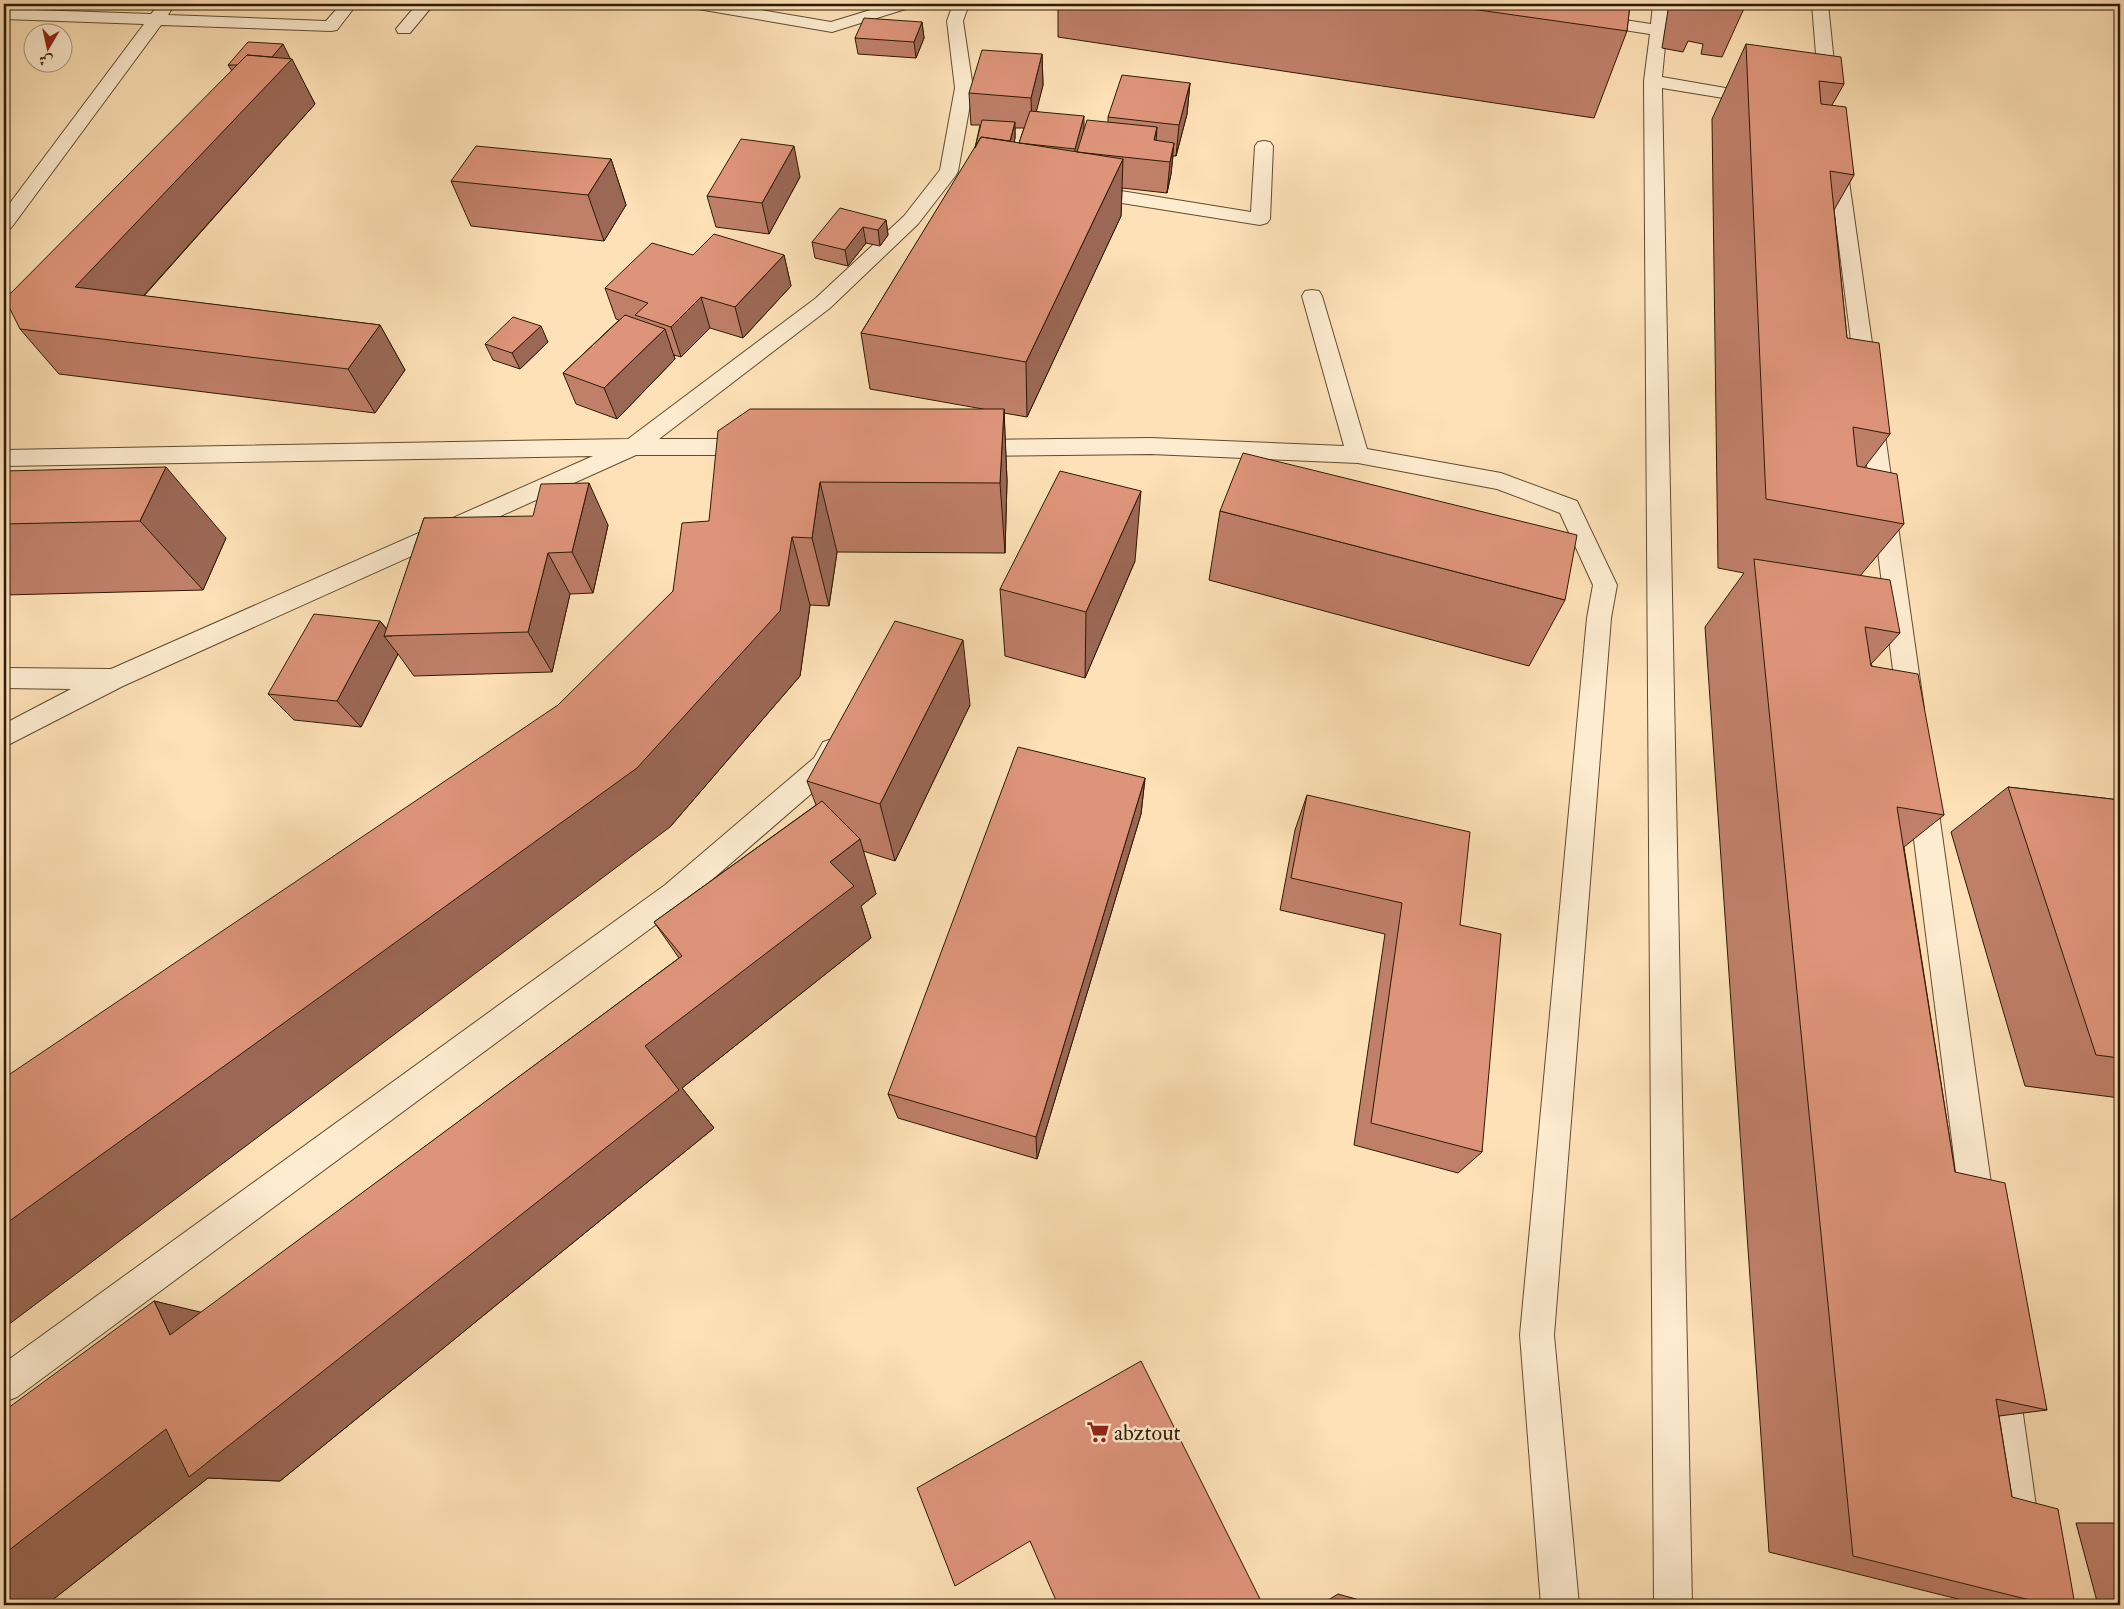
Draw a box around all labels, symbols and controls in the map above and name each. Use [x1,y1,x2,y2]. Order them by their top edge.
north arrow [22,22,72,72]
text: ش [38,51,54,70]
supermarket icon: abztout [1085,1419,1111,1445]
place label: abztout [1114,1419,1181,1447]

